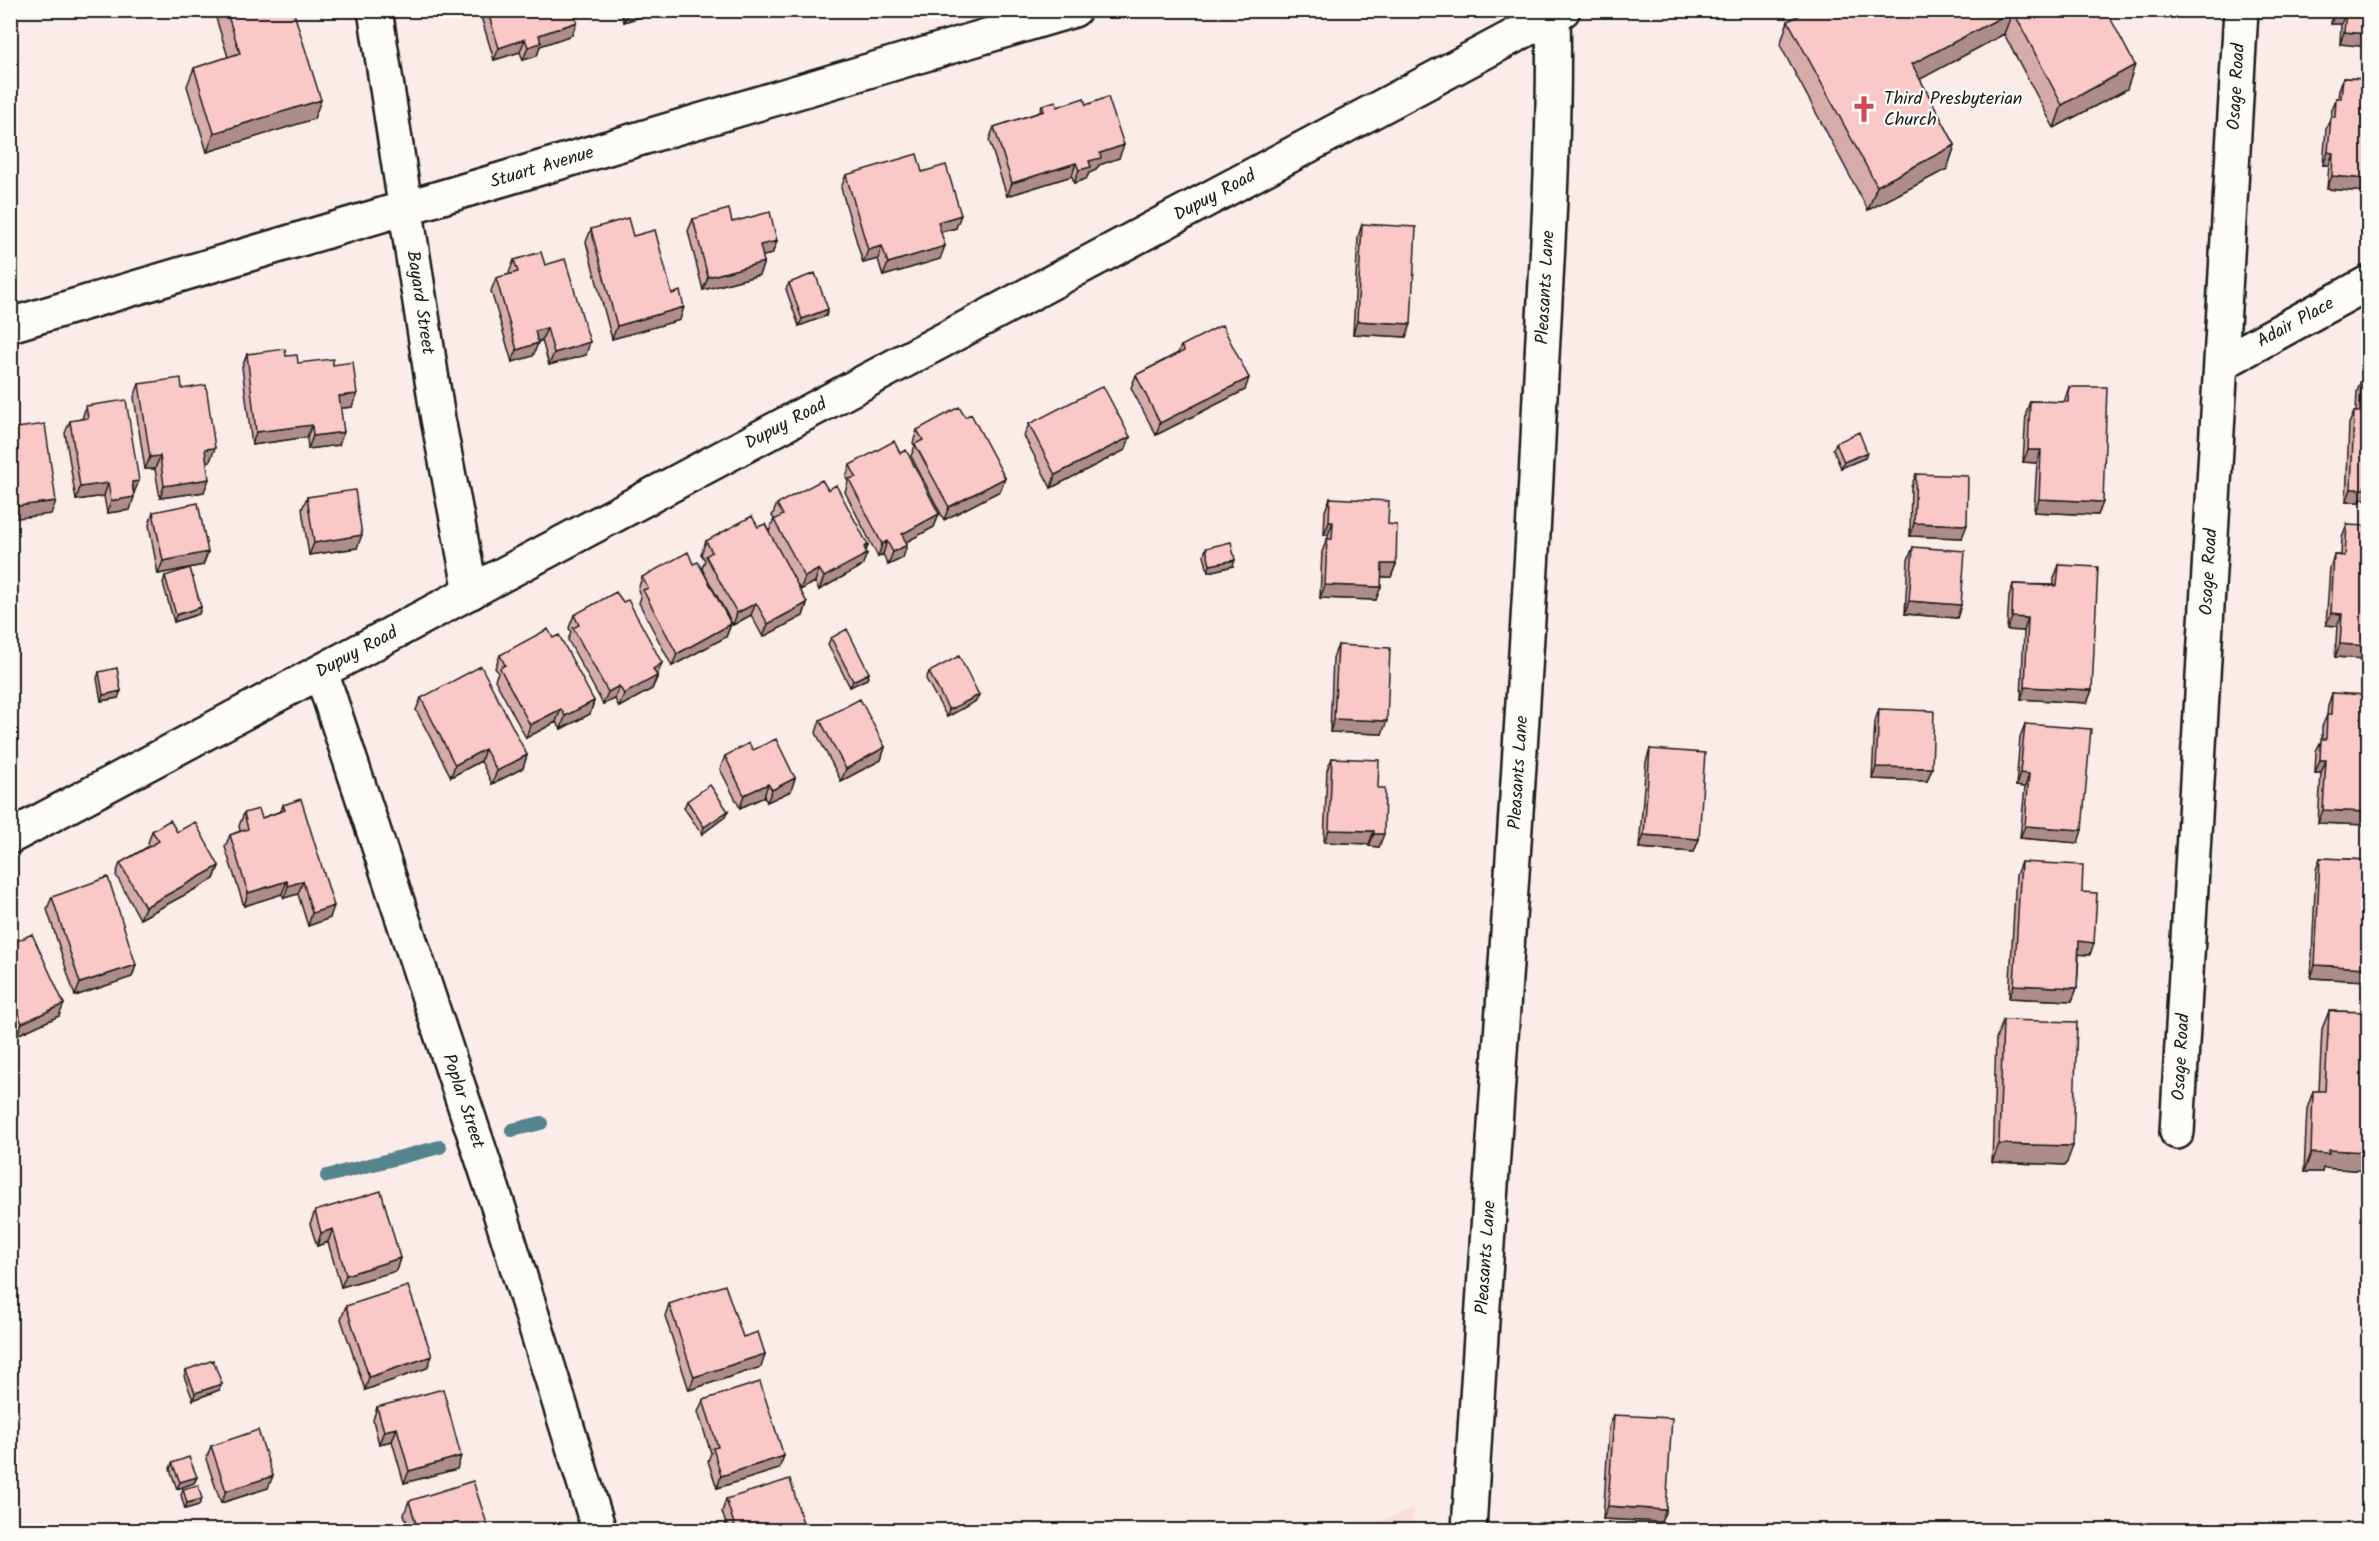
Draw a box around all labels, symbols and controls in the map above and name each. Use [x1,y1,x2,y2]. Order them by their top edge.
street label: Osage Road [2220,41,2254,131]
place label: Third Presbyterian Church [1884,85,2022,135]
church icon: Third Presbyterian Church [1849,94,1879,124]
street label: Stuart Avenue [487,138,598,197]
street label: Dupuy Road [1169,161,1262,229]
street label: Pleasants Lane [1528,230,1563,345]
street label: Bayard Street [398,249,443,358]
street label: Adair Place [2252,290,2340,356]
street label: Dupuy Road [740,390,833,458]
street label: Osage Road [2192,527,2226,616]
street label: Dupuy Road [311,618,404,686]
street label: Pleasants Lane [1501,715,1537,831]
street label: Osage Road [2164,1012,2198,1101]
street label: Poplar Street [434,1050,493,1153]
street label: Pleasants Lane [1468,1200,1504,1316]

